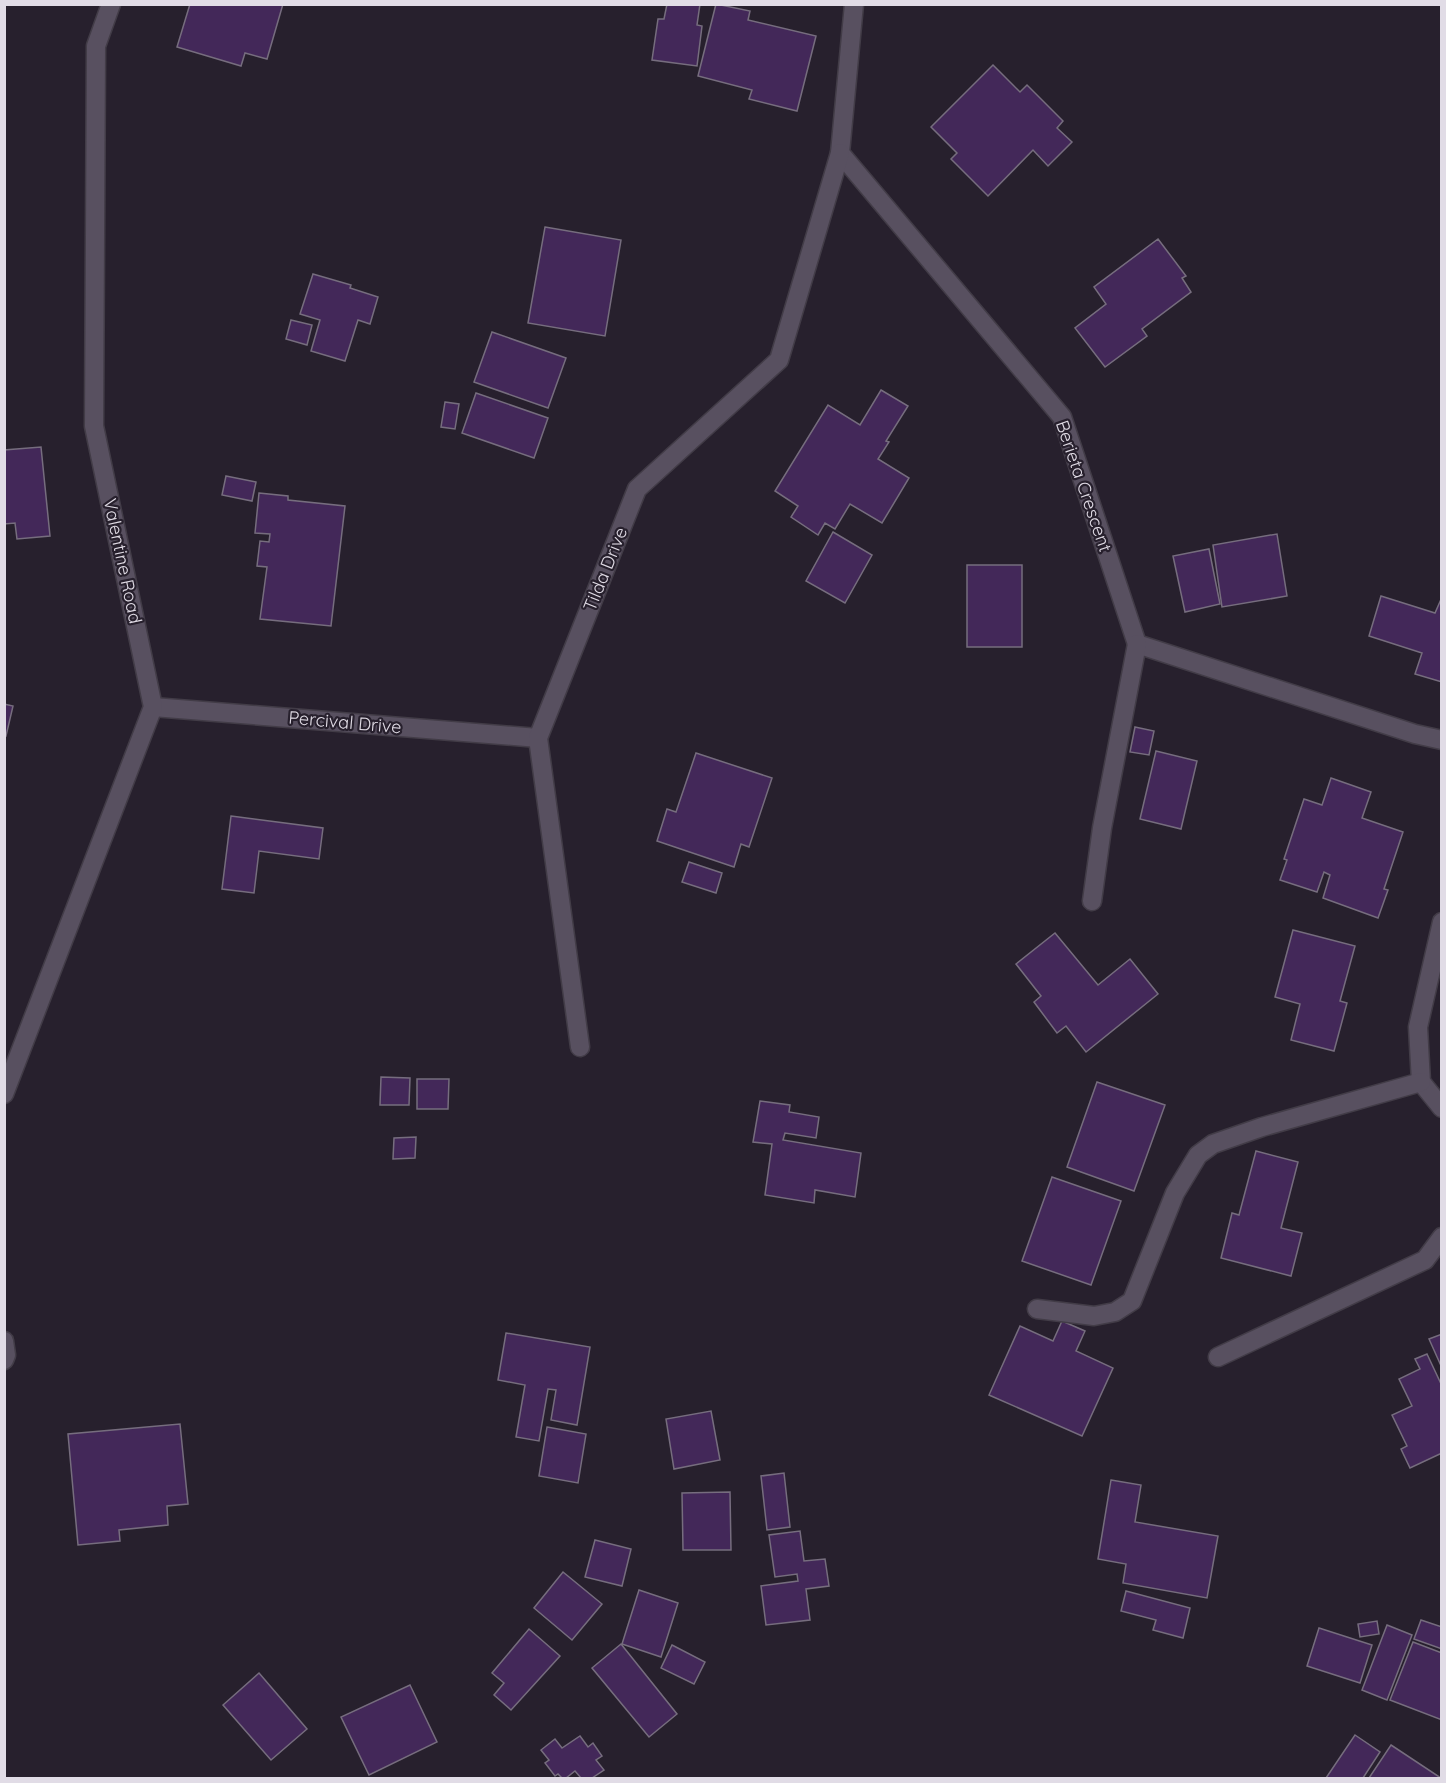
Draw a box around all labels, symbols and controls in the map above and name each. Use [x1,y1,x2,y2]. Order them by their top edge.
street label: Berieta Crescent [1051,417,1117,555]
street label: Valentine Road [99,496,147,626]
street label: Tilda Drive [578,524,632,614]
street label: Percival Drive [288,706,402,738]

